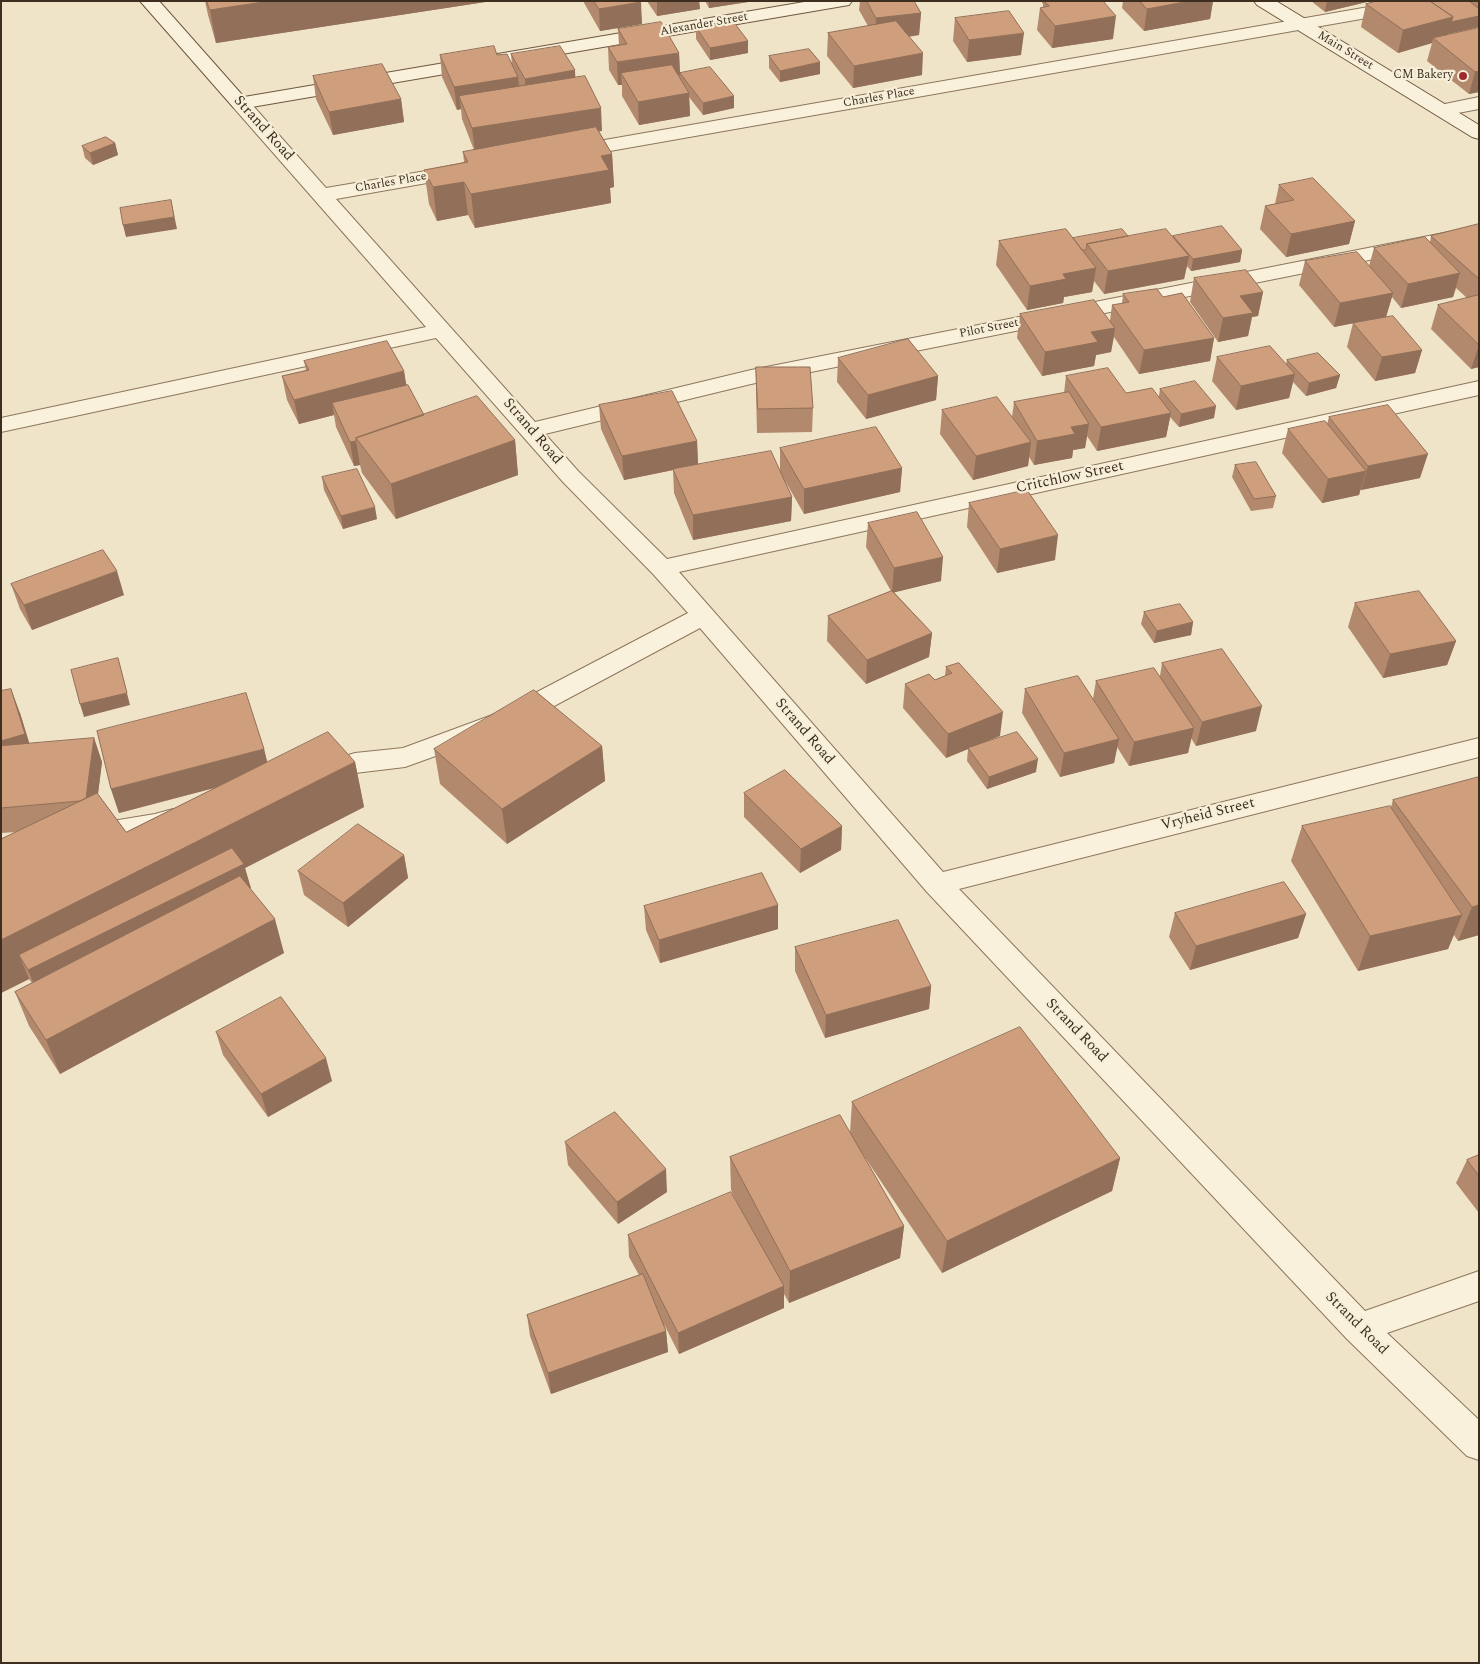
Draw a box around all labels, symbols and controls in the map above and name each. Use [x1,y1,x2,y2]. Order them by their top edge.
street label: Alexander Street [659,10,749,40]
street label: Main Street [1314,29,1376,73]
place label: CM Bakery [1393,69,1453,83]
marker: CM Bakery [1457,70,1469,82]
street label: Charles Place [842,85,916,111]
street label: Strand Road [229,93,297,165]
street label: Charles Place [354,170,428,196]
street label: Pilot Street [958,316,1020,342]
street label: Strand Road [498,395,566,469]
street label: Critchlow Street [1014,458,1126,498]
street label: Strand Road [770,695,838,769]
street label: Vryheid Street [1159,795,1257,835]
street label: Strand Road [1041,995,1111,1067]
street label: Strand Road [1321,1289,1391,1359]

